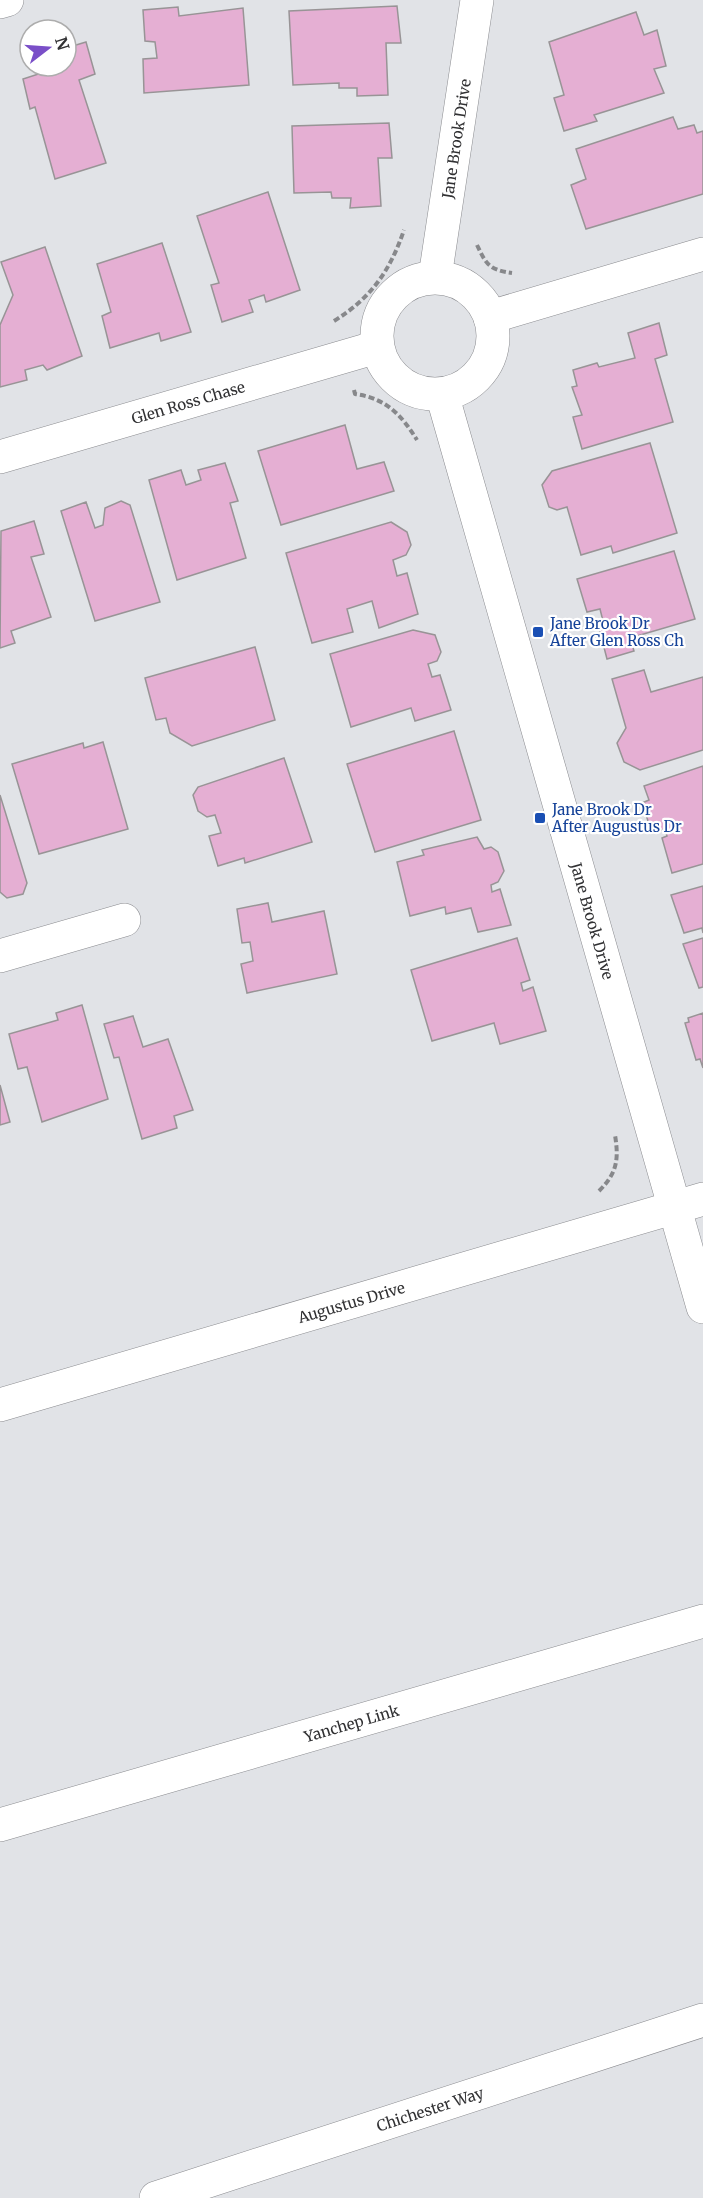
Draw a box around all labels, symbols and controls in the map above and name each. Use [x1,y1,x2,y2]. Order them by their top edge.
north arrow [18,18,78,78]
text: N [51,35,74,53]
street label: Jane Brook Drive [437,77,474,201]
street label: Glen Ross Chase [129,377,247,428]
place label: Jane Brook Dr After Glen Ross Ch [549,614,684,650]
marker: Jane Brook Dr After Glen Ross Ch [531,625,545,639]
place label: Jane Brook Dr After Augustus Dr [551,800,682,836]
marker: Jane Brook Dr After Augustus Dr [533,811,547,825]
street label: Jane Brook Drive [567,859,618,982]
street label: Augustus Drive [295,1277,407,1327]
street label: Yanchep Link [301,1700,402,1746]
street label: Chichester Way [374,2082,486,2135]

